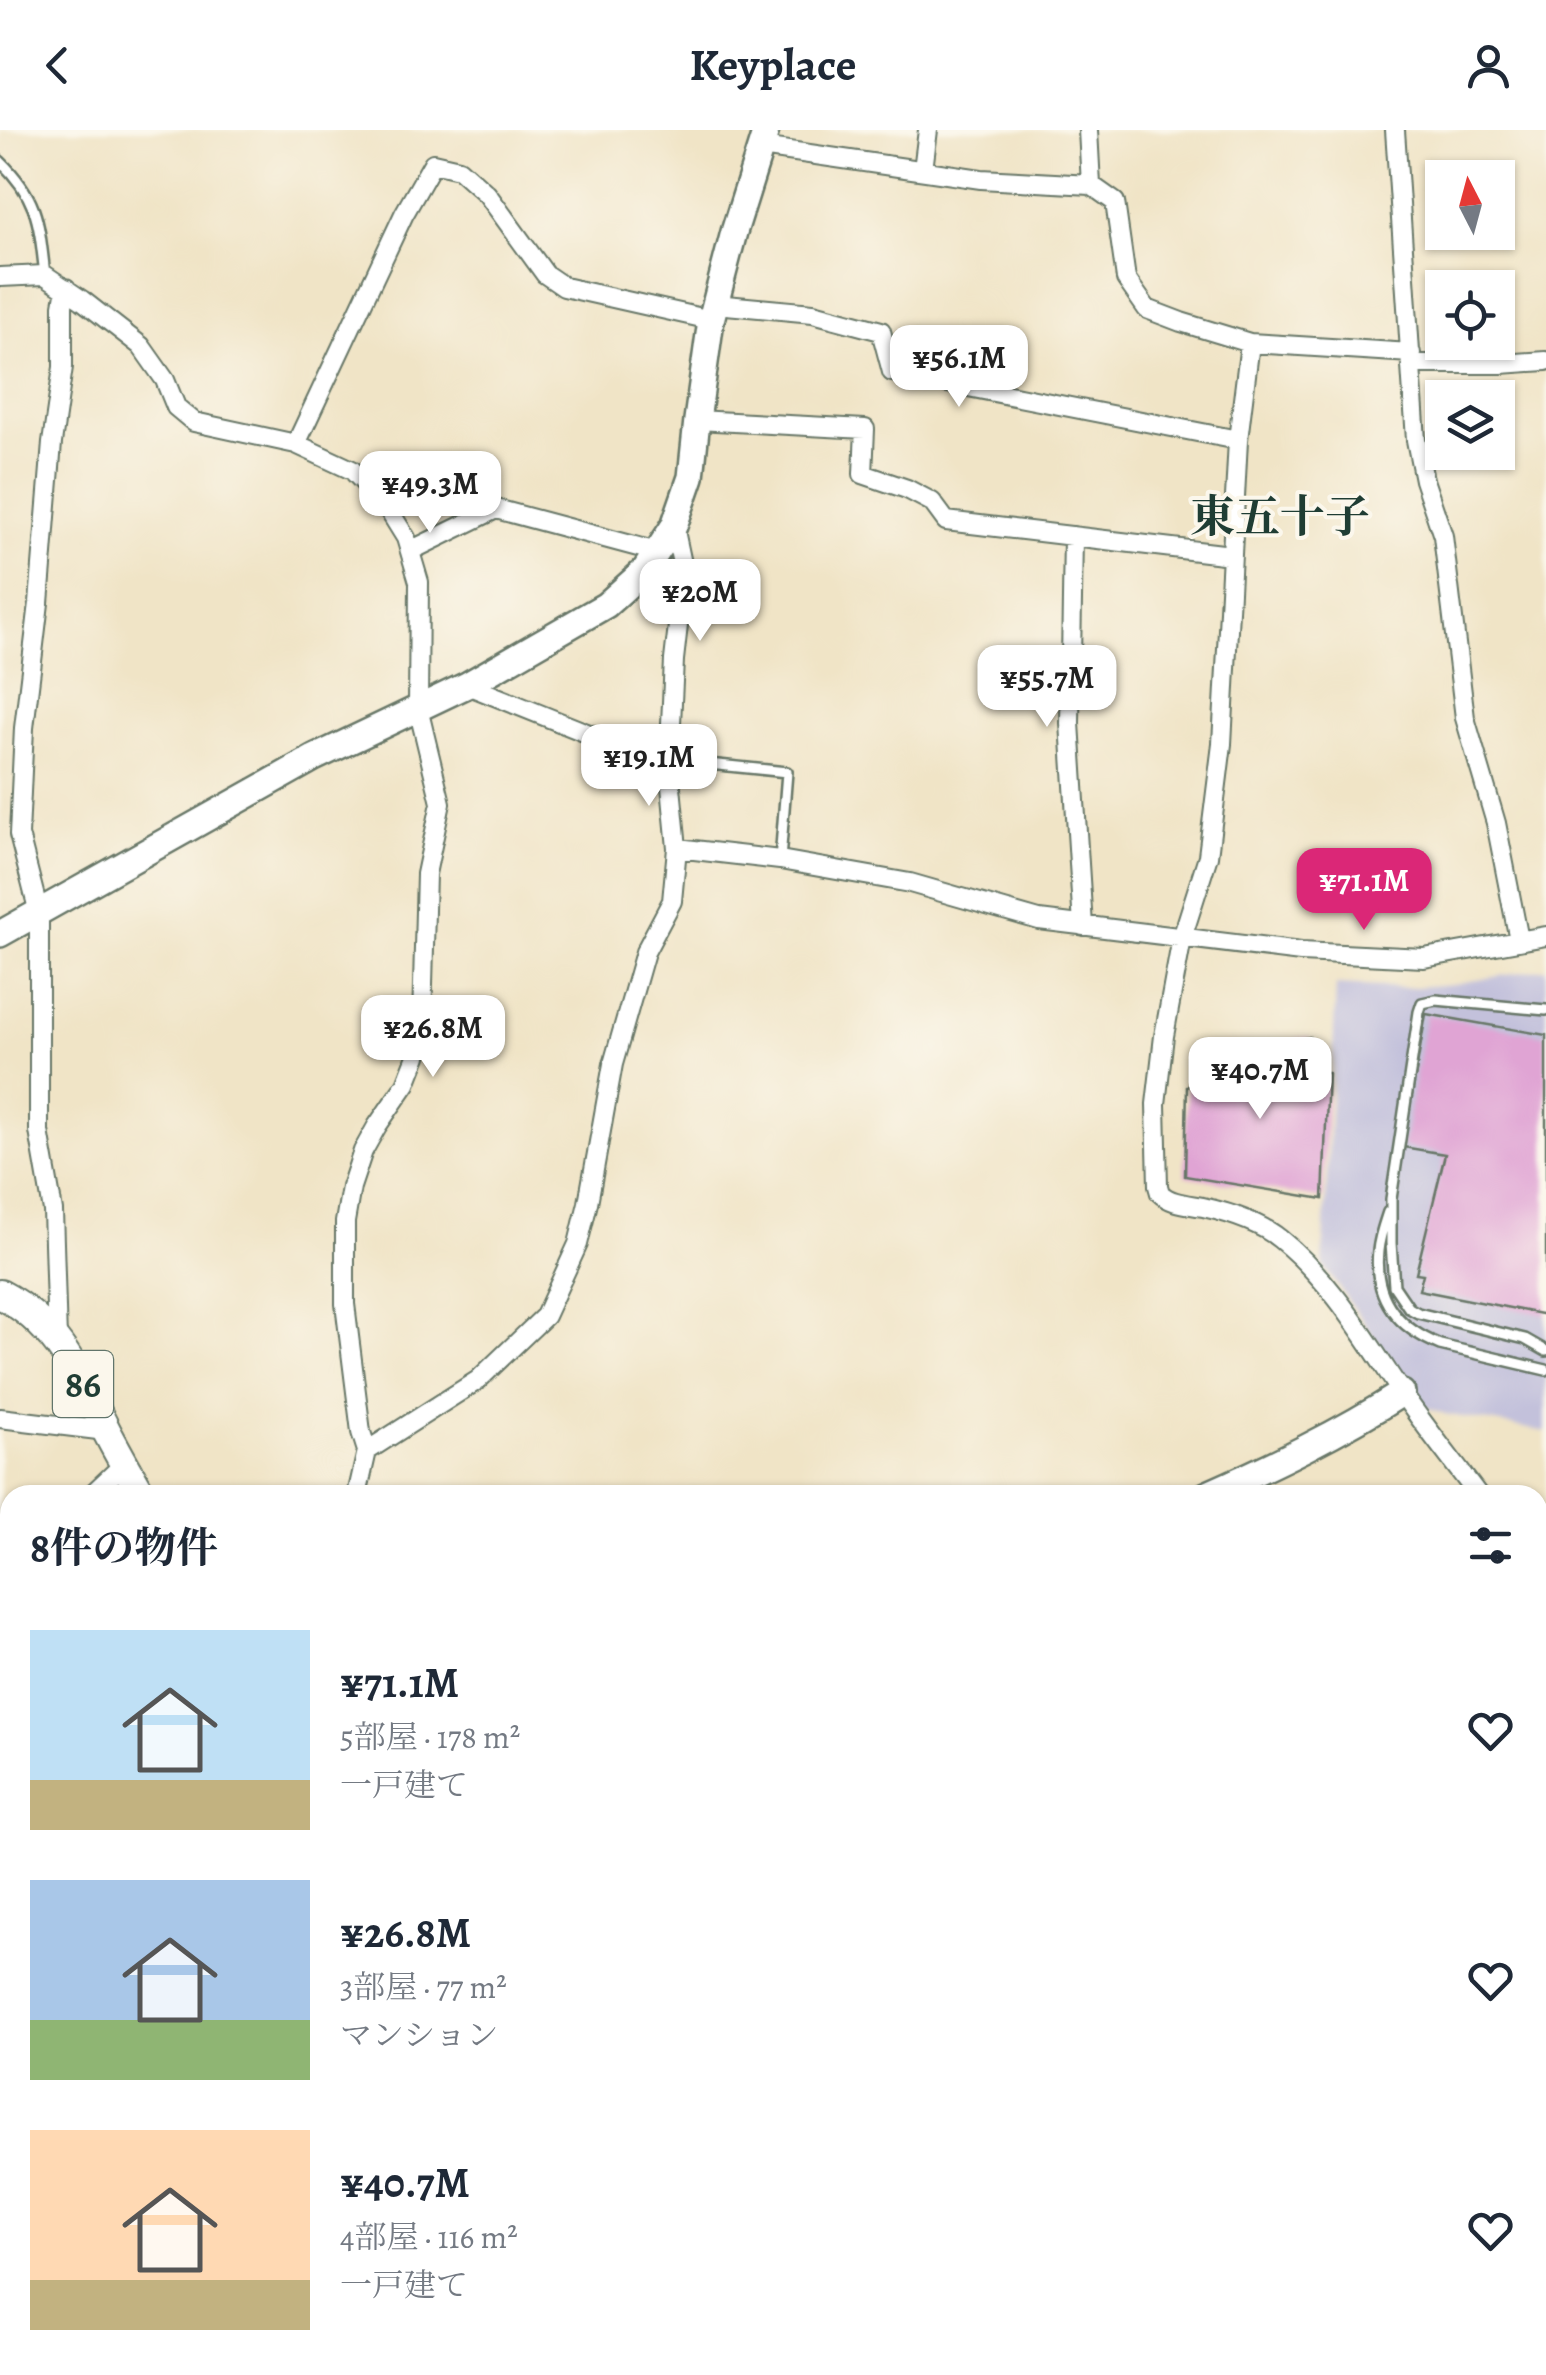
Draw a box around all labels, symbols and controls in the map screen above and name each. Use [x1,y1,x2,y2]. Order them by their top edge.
text: Keyplace [690,34,856,96]
icon: back [30,38,85,93]
icon: person [1461,38,1516,93]
north arrow [1425,160,1515,250]
map controls [1425,160,1515,470]
button: locate [1425,270,1515,360]
pin: ¥56.1M [878,325,1040,410]
text: ¥56.1M [912,335,1006,379]
button: layers [1425,380,1515,470]
pin: ¥49.3M [349,451,511,536]
text: ¥49.3M [381,461,479,505]
district label: 東五十子 [1190,486,1370,548]
pin: ¥20M [641,559,759,644]
text: ¥20M [662,569,738,613]
pin: ¥55.7M [966,645,1128,730]
text: ¥55.7M [999,655,1095,699]
pin: ¥19.1M [568,724,730,809]
text: ¥19.1M [603,734,695,778]
pin: ¥71.1M [1283,848,1445,933]
text: ¥71.1M [1319,858,1409,902]
pin: ¥26.8M [352,995,514,1080]
text: ¥26.8M [383,1005,483,1049]
pin: ¥40.7M [1179,1037,1341,1122]
text: ¥40.7M [1211,1047,1309,1091]
road number: 86 [53,1351,113,1417]
icon: filters [1463,1518,1518,1573]
text: 8件の物件 [30,1519,218,1576]
text: ¥71.1M [340,1654,459,1711]
icon: home [110,1670,230,1790]
icon: heart [1463,1703,1518,1758]
text: 5部屋 · 178 m² [340,1715,520,1759]
text: 一戸建て [340,1763,468,1807]
text: ¥26.8M [340,1904,471,1961]
icon: home [110,1920,230,2040]
icon: heart [1463,1953,1518,2008]
text: 3部屋 · 77 m² [340,1965,507,2009]
text: マンション [340,2013,499,2057]
text: ¥40.7M [340,2154,470,2211]
icon: home [110,2170,230,2290]
icon: heart [1463,2203,1518,2258]
text: 4部屋 · 116 m² [340,2215,518,2259]
text: 一戸建て [340,2263,468,2307]

